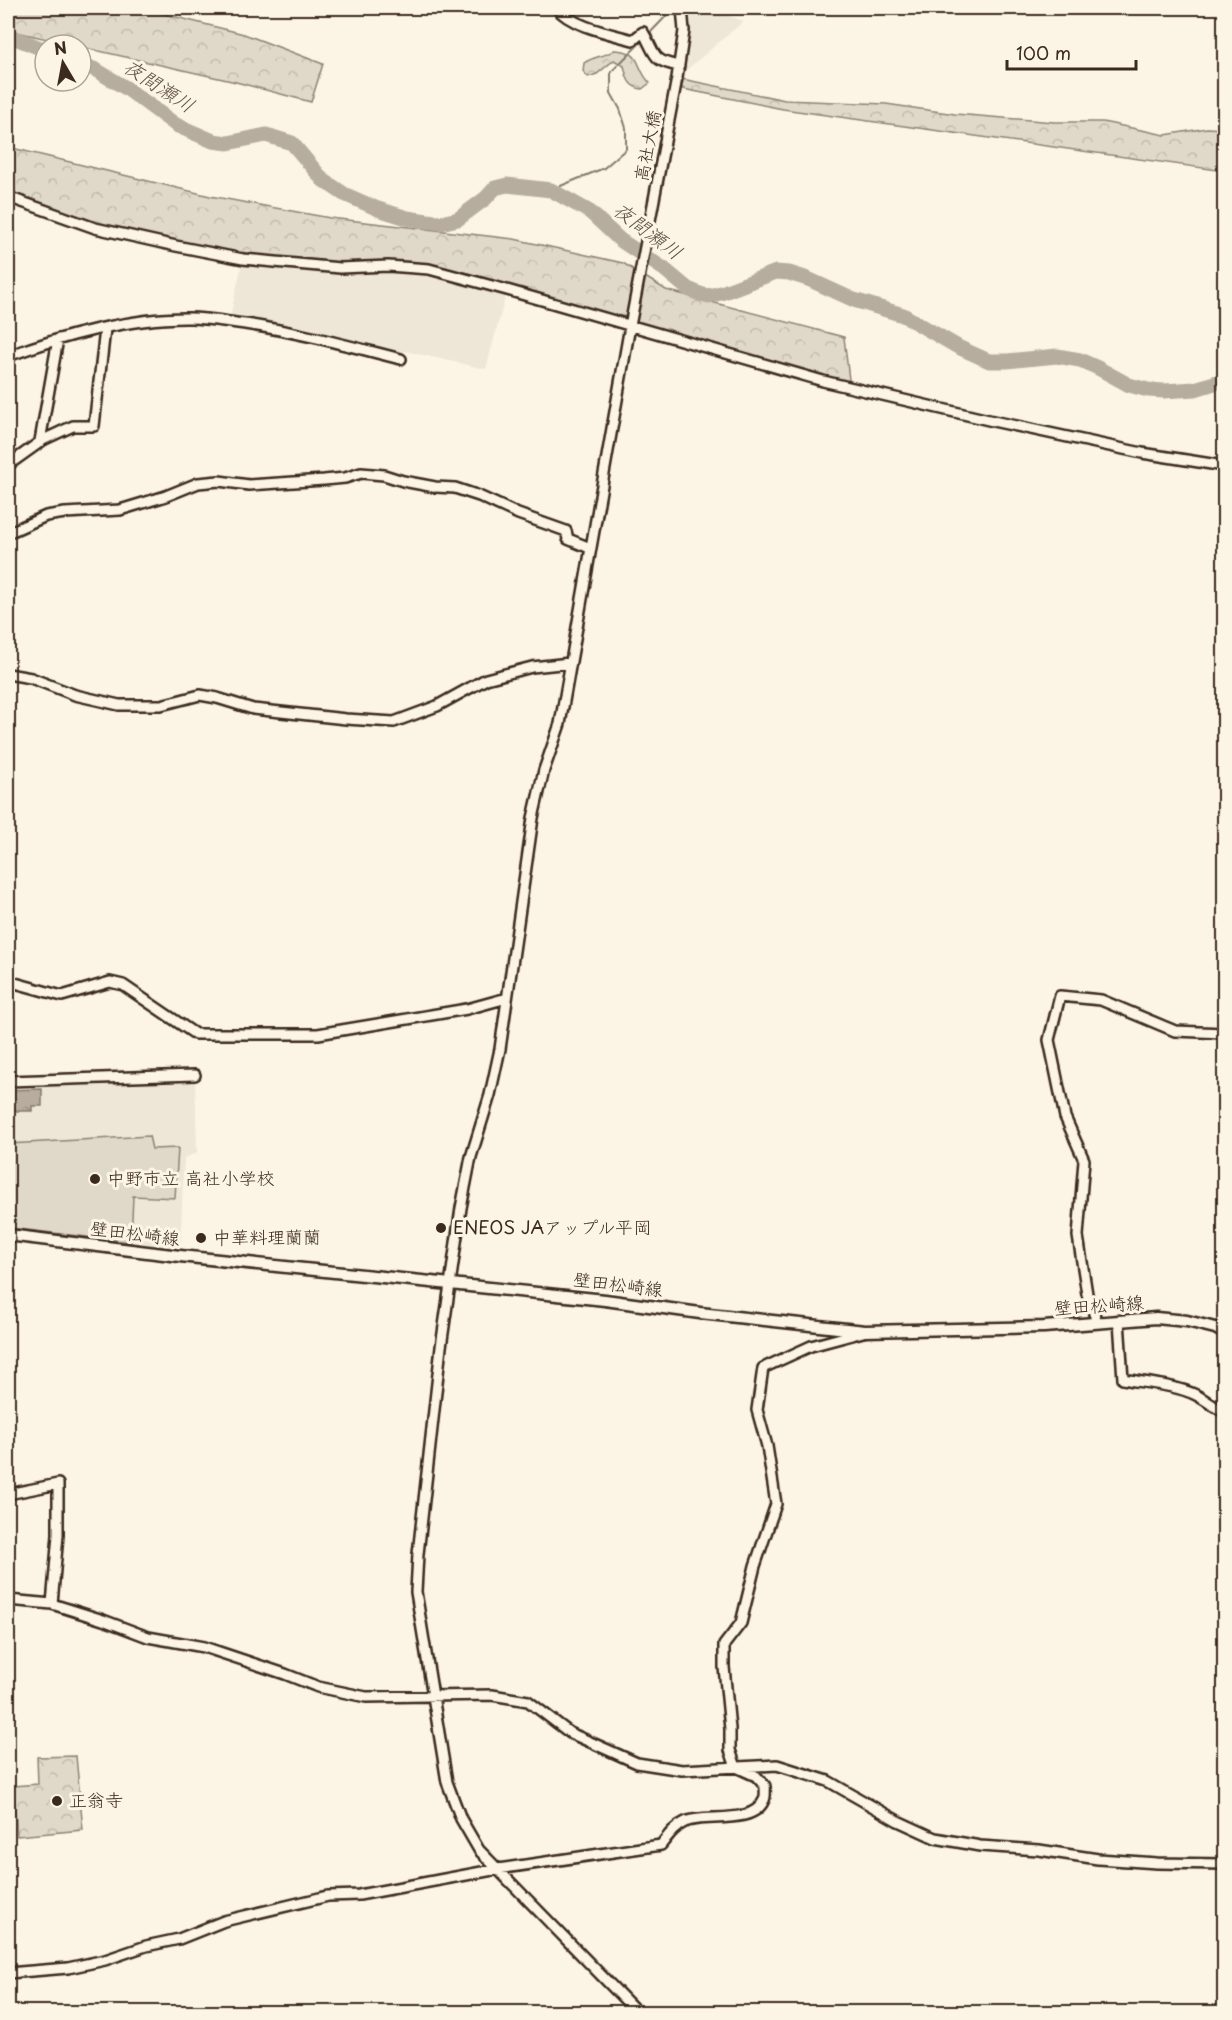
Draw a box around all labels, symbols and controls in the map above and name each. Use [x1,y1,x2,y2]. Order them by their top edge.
north arrow [33,33,93,93]
scale bar [1007,33,1136,71]
text: N [52,34,69,60]
text: 100 m [1016,39,1071,66]
water label: 夜間瀬川 [118,51,201,120]
street label: 高社大橋 [626,108,667,184]
water label: 夜間瀬川 [608,194,690,266]
place label: 中野市立 高社小学校 [107,1164,275,1191]
marker: 中野市立 高社小学校 [88,1172,102,1186]
place label: ENEOS JAアップル平岡 [453,1213,651,1240]
street label: 壁田松崎線 [89,1214,181,1251]
marker: ENEOS JAアップル平岡 [434,1221,448,1235]
place label: 中華料理蘭蘭 [213,1223,321,1250]
marker: 中華料理蘭蘭 [194,1231,208,1245]
street label: 壁田松崎線 [572,1265,664,1302]
street label: 壁田松崎線 [1053,1288,1145,1321]
place label: 正翁寺 [69,1786,123,1813]
marker: 正翁寺 [50,1794,64,1808]

